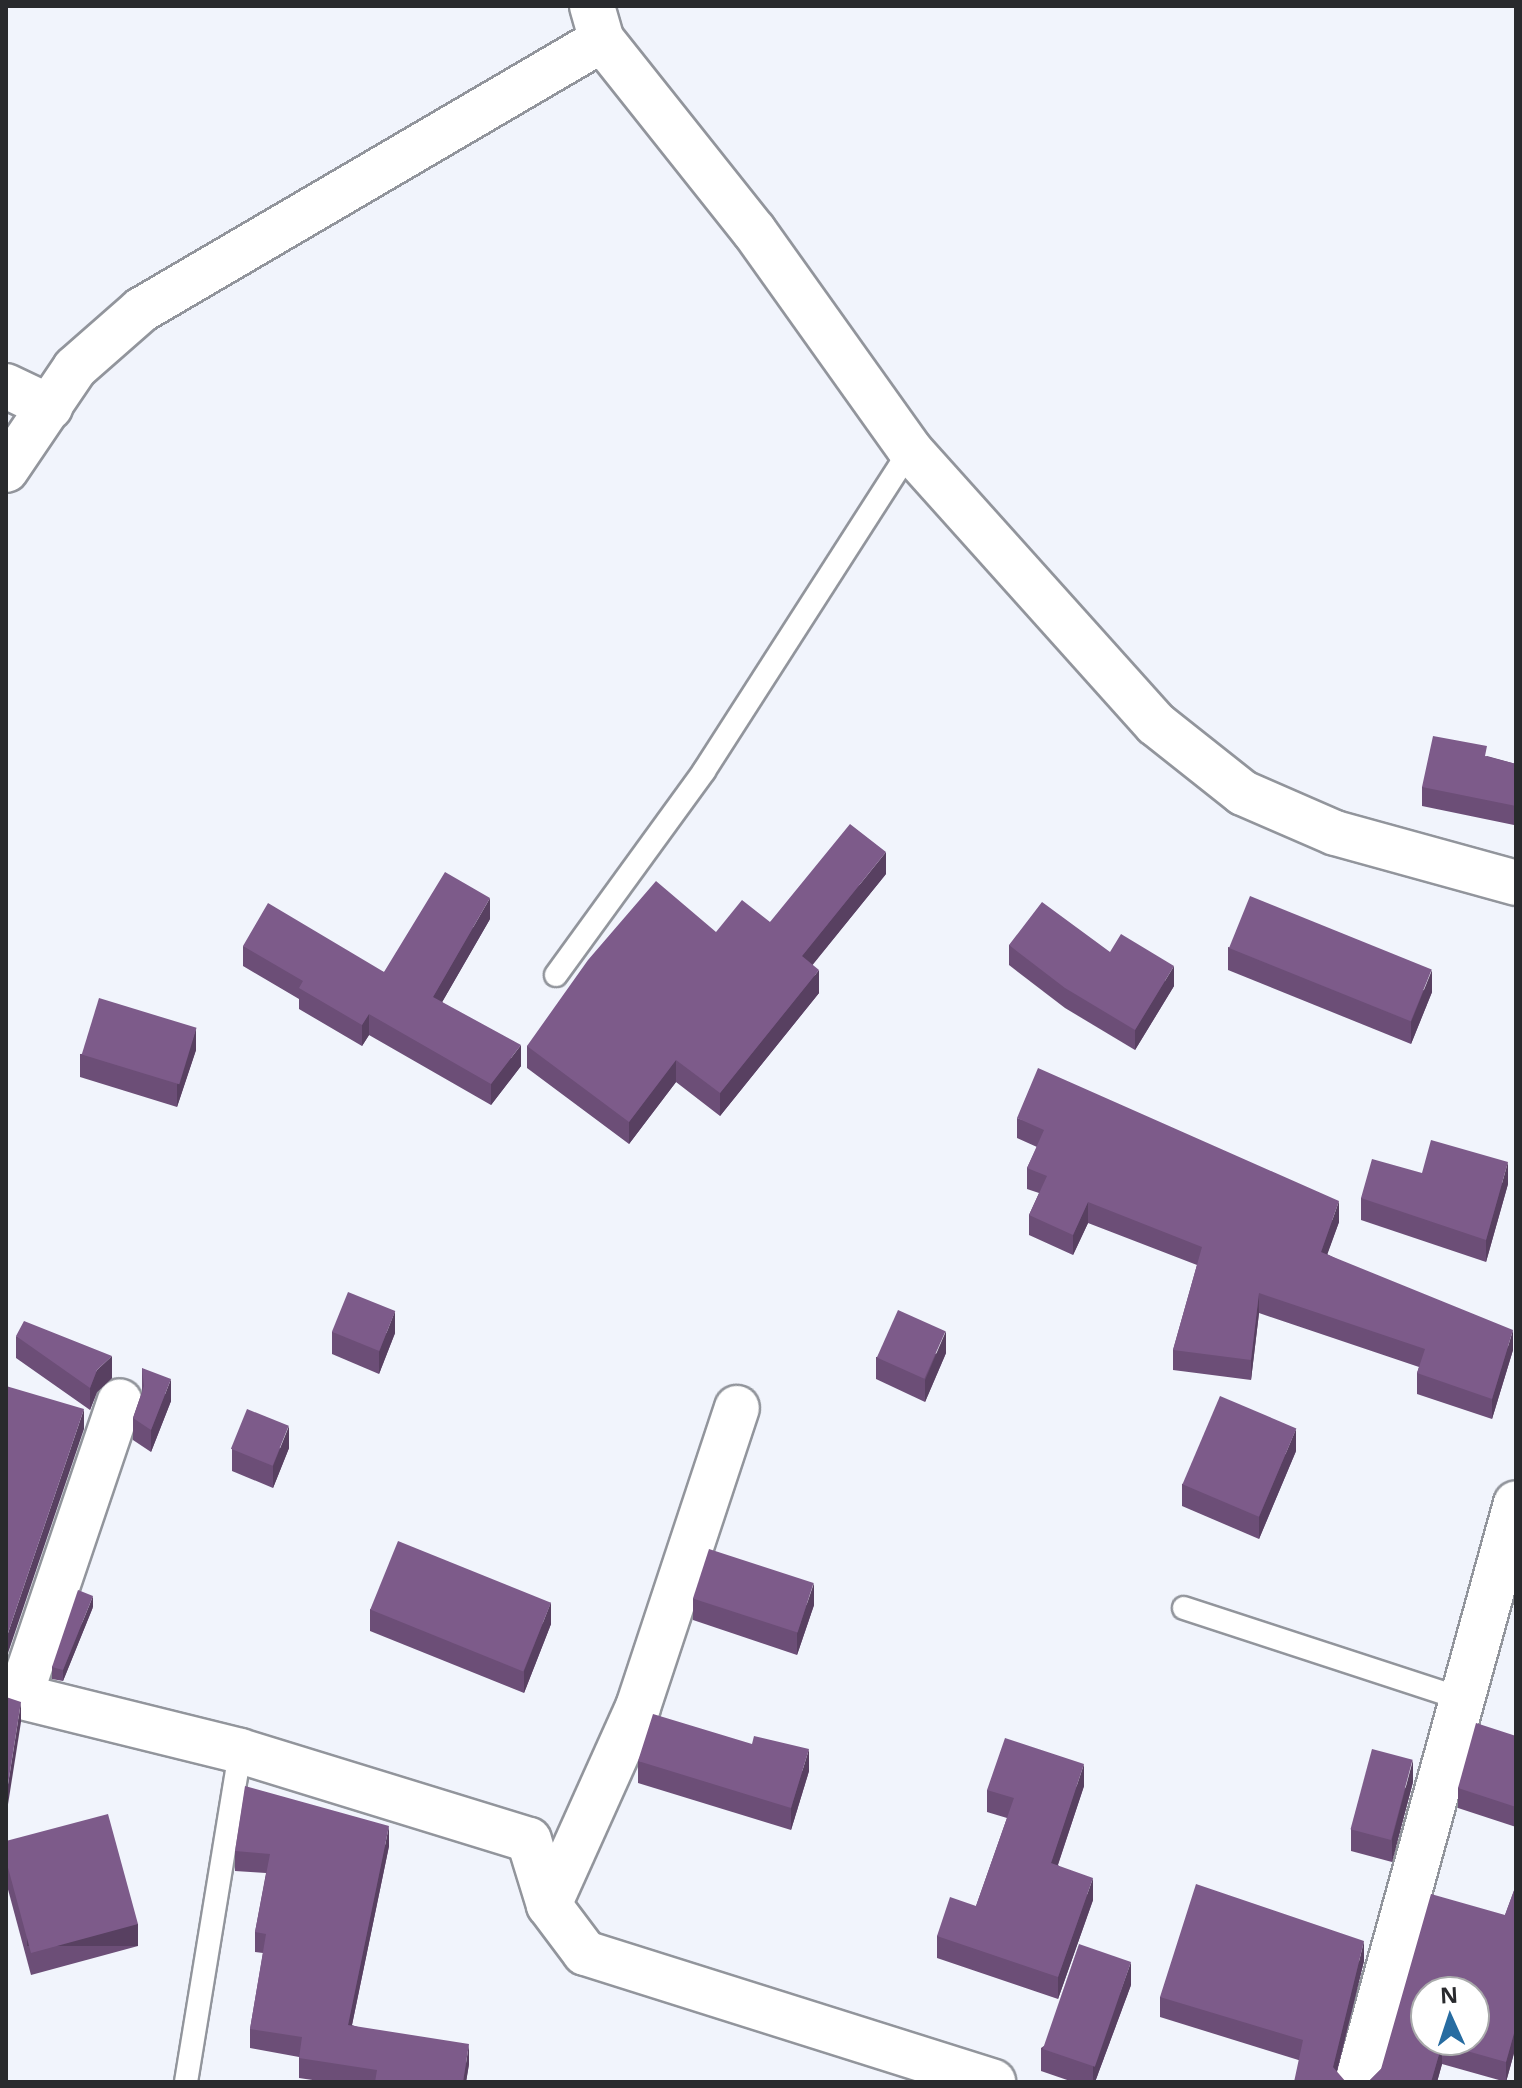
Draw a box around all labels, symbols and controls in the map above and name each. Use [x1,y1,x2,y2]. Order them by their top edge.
north arrow [1410,1976,1490,2056]
text: N [1439,1979,1459,2009]

